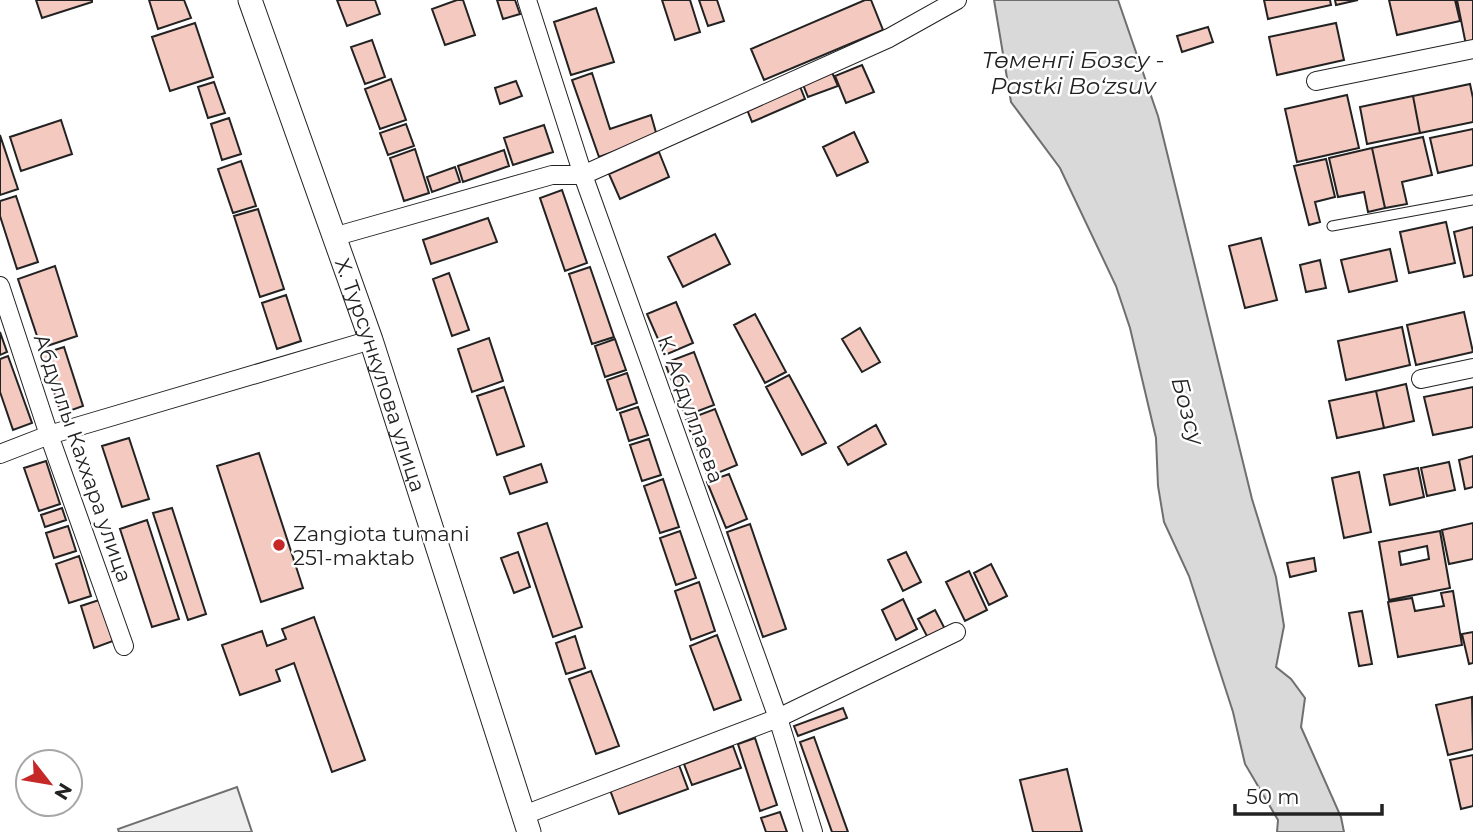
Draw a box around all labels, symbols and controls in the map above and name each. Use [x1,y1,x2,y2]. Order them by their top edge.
water label: Төменгі Бозсу - Pastki Boʻzsuv [982,46,1164,100]
street label: Х. Турсункулова улица [330,255,431,495]
street label: Абдуллы Каххара улица [29,331,137,585]
street label: К. Абдуллаева [653,332,729,486]
water label: Бозсу [1165,374,1211,449]
place label: Zangiota tumani 251-maktab [293,521,470,570]
marker: Zangiota tumani 251-maktab [271,537,287,553]
north arrow [14,748,84,818]
scale bar [1235,772,1382,816]
text: N [49,779,77,804]
text: 50 m [1246,784,1300,809]

